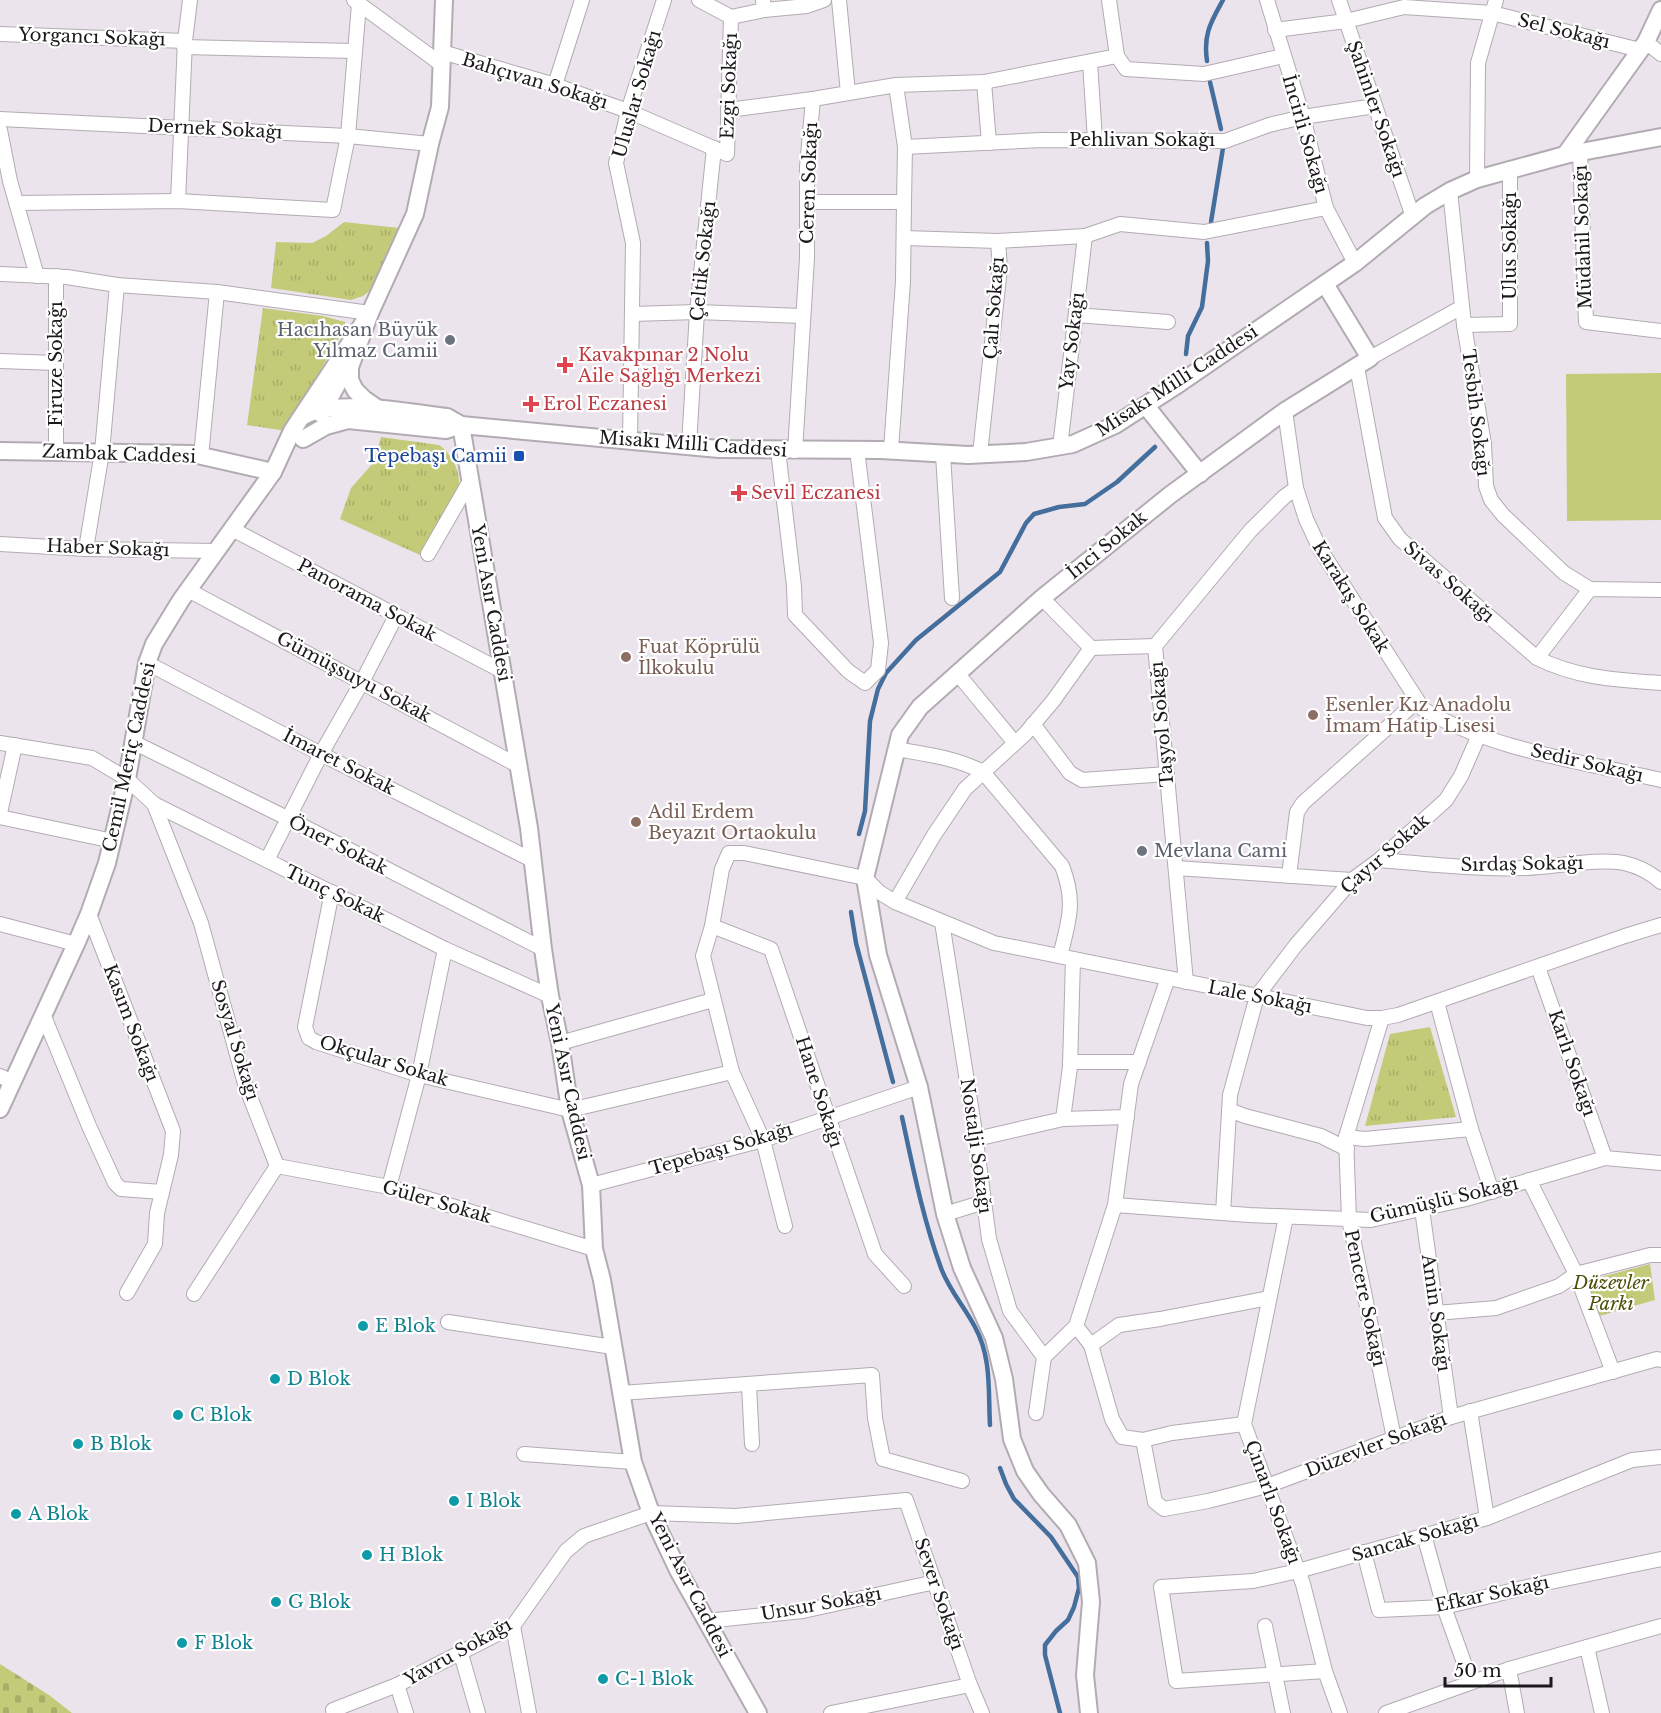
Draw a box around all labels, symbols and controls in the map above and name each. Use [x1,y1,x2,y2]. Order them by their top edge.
street label: Sel Sokağı [1516,9,1612,53]
street label: Yorgancı Sokağı [17,23,166,51]
street label: Uluslar Sokağı [608,27,666,161]
street label: Ezgi Sokağı [716,32,742,140]
street label: Şahinler Sokağı [1342,38,1410,180]
street label: Bahçıvan Sokağı [459,48,611,114]
street label: İncirli Sokağı [1278,72,1333,196]
street label: Dernek Sokağı [147,114,283,144]
street label: Ceren Sokağı [796,121,822,245]
street label: Pehlivan Sokağı [1069,129,1215,151]
street label: Müdahil Sokağı [1569,164,1597,310]
street label: Ulus Sokağı [1499,192,1521,300]
street label: Çeltik Sokağı [686,200,720,322]
street label: Çalı Sokağı [979,256,1009,360]
street label: Yay Sokağı [1055,291,1089,392]
street label: Firuze Sokağı [45,301,67,427]
place label: Hacıhasan Büyük Yılmaz Camii [277,319,438,362]
street label: Misakı Milli Caddesi [1092,320,1262,442]
marker: Hacıhasan Büyük Yılmaz Camii [443,333,457,347]
place label: Kavakpınar 2 Nolu Aile Sağlığı Merkezi [577,344,761,387]
street label: Tesbih Sokağı [1457,348,1495,478]
marker: Kavakpınar 2 Nolu Aile Sağlığı Merkezi [556,356,574,374]
place label: Erol Eczanesi [543,393,667,415]
marker: Erol Eczanesi [524,397,538,411]
street label: Misakı Milli Caddesi [598,426,788,462]
street label: Zambak Caddesi [42,440,196,468]
place label: Tepebaşı Camii [364,445,507,467]
marker: Tepebaşı Camii [512,449,526,463]
place label: Sevil Eczanesi [751,482,881,504]
marker: Sevil Eczanesi [732,486,746,500]
street label: İnci Sokak [1062,505,1151,584]
street label: Yeni Asır Caddesi [466,522,516,683]
street label: Haber Sokağı [46,535,170,561]
street label: Karakış Sokak [1308,537,1394,657]
street label: Sivas Sokağı [1399,537,1499,627]
street label: Panorama Sokak [294,554,440,646]
street label: Gümüşsuyu Sokak [273,627,435,727]
place label: Fuat Köprülü İlkokulu [638,636,760,679]
marker: Fuat Köprülü İlkokulu [619,650,633,664]
street label: Cemil Meriç Caddesi [98,660,160,854]
street label: Taşyol Sokağı [1146,660,1178,788]
place label: Esenler Kız Anadolu İmam Hatip Lisesi [1325,694,1511,737]
marker: Esenler Kız Anadolu İmam Hatip Lisesi [1306,708,1320,722]
street label: İmaret Sokak [279,723,399,800]
street label: Sedir Sokağı [1529,739,1645,787]
place label: Adil Erdem Beyazıt Ortaokulu [647,801,817,844]
street label: Çayır Sokak [1336,809,1434,899]
street label: Öner Sokak [285,810,392,879]
marker: Adil Erdem Beyazıt Ortaokulu [629,815,643,829]
place label: Mevlana Cami [1154,840,1287,862]
marker: Mevlana Cami [1135,844,1149,858]
street label: Sırdaş Sokağı [1460,852,1584,876]
street label: Tunç Sokak [282,860,388,928]
street label: Kasım Sokağı [98,961,164,1085]
street label: Lale Sokağı [1206,976,1314,1018]
street label: Sosyal Sokağı [206,977,264,1103]
street label: Yeni Asır Caddesi [540,1001,595,1162]
street label: Karlı Sokağı [1544,1007,1600,1119]
street label: Okçular Sokak [317,1031,451,1091]
street label: Hane Sokağı [791,1033,847,1151]
street label: Nostalji Sokağı [956,1077,996,1215]
street label: Tepebaşı Sokağı [647,1118,795,1180]
street label: Gümüşlü Sokağı [1368,1172,1520,1228]
street label: Güler Sokak [380,1176,494,1228]
street label: Pencere Sokağı [1340,1227,1390,1369]
street label: Amin Sokağı [1417,1252,1455,1373]
park label: Düzevler Parkı [1572,1272,1650,1315]
place label: E Blok [375,1315,436,1337]
marker: E Blok [356,1319,370,1333]
place label: D Blok [287,1368,351,1390]
marker: D Blok [268,1372,282,1386]
place label: C Blok [190,1404,252,1426]
marker: C Blok [171,1408,185,1422]
street label: Düzevler Sokağı [1302,1408,1450,1482]
place label: B Blok [90,1433,152,1455]
marker: B Blok [71,1437,85,1451]
street label: Çınarlı Sokağı [1240,1437,1306,1567]
place label: I Blok [466,1490,521,1512]
marker: I Blok [447,1494,461,1508]
place label: A Blok [27,1503,89,1525]
marker: A Blok [9,1507,23,1521]
street label: Yeni Asır Caddesi [644,1508,736,1661]
street label: Sancak Sokağı [1349,1509,1481,1567]
street label: Sever Sokağı [910,1535,968,1653]
place label: H Blok [379,1544,443,1566]
marker: H Blok [360,1548,374,1562]
street label: Efkar Sokağı [1433,1571,1551,1617]
street label: Unsur Sokağı [759,1583,883,1625]
place label: G Blok [288,1591,351,1613]
marker: G Blok [269,1595,283,1609]
street label: Yavru Sokağı [400,1613,515,1691]
place label: F Blok [194,1632,253,1654]
marker: F Blok [175,1636,189,1650]
scale bar [1445,1650,1552,1688]
text: 50 m [1454,1660,1502,1682]
place label: C-1 Blok [615,1668,693,1690]
marker: C-1 Blok [596,1672,610,1686]

